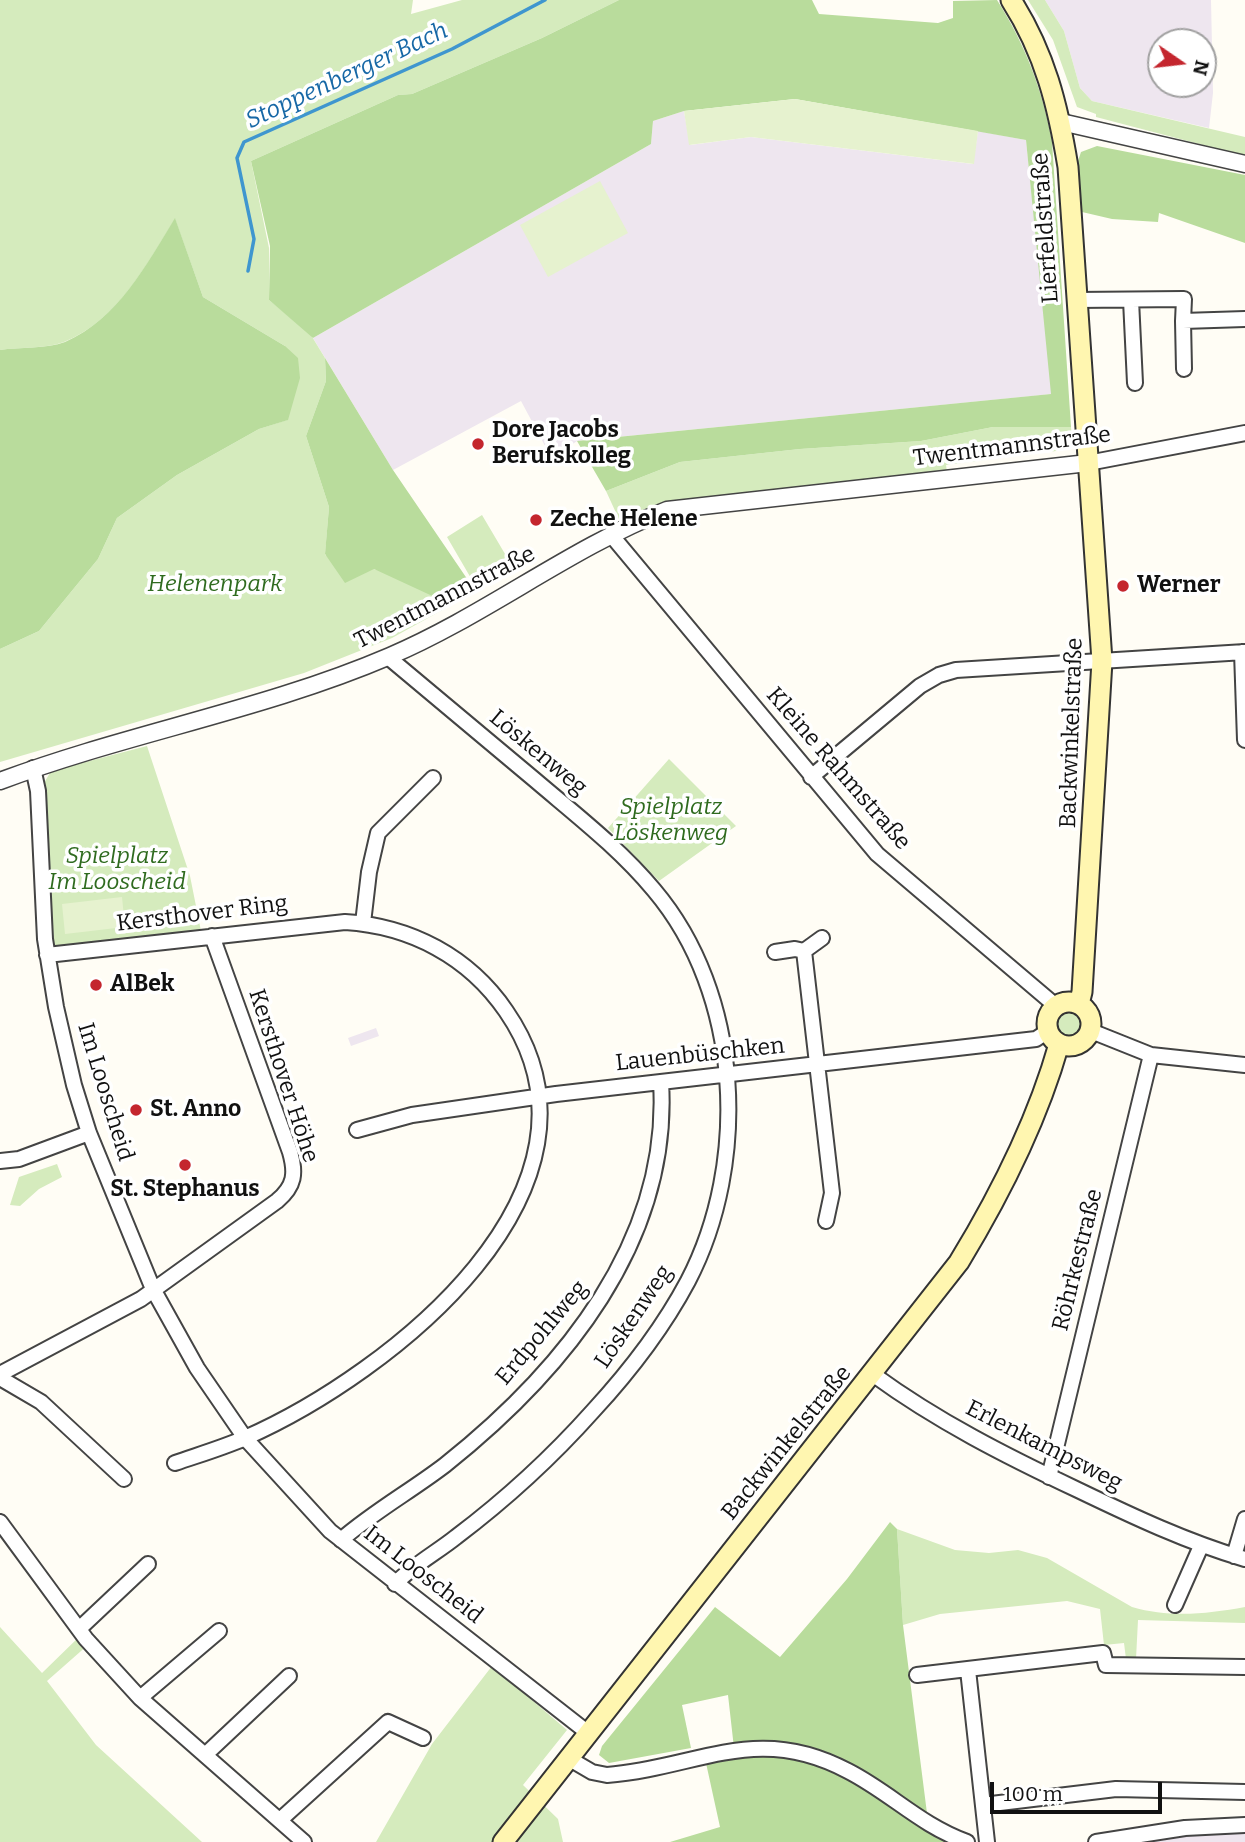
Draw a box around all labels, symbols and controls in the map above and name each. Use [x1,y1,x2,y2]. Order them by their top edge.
water label: Stoppenberger Bach [241,17,453,135]
north arrow [1147,28,1217,98]
text: N [1188,58,1214,78]
street label: Lierfeldstraße [1027,152,1065,304]
place label: Dore Jacobs Berufskolleg [492,417,631,471]
street label: Twentmannstraße [912,421,1112,473]
marker: Dore Jacobs Berufskolleg [470,436,486,452]
place label: Zeche Helene [550,506,698,534]
marker: Zeche Helene [528,512,544,528]
street label: Twentmannstraße [350,541,540,655]
park label: Helenenpark [148,571,282,599]
place label: Werner [1137,572,1220,600]
marker: Werner [1115,578,1131,594]
street label: Backwinkelstraße [1055,637,1089,829]
street label: Kleine Rahmstraße [760,682,916,856]
street label: Löskenweg [484,704,592,802]
park label: Spielplatz Löskenweg [614,794,728,848]
park label: Spielplatz Im Looscheid [48,843,186,897]
street label: Kersthover Ring [115,890,289,938]
place label: AlBek [110,971,175,999]
marker: AlBek [88,977,104,993]
street label: Kersthover Höhe [242,986,324,1166]
street label: Im Looscheid [71,1019,139,1165]
street label: Lauenbüschken [614,1032,786,1078]
place label: St. Anno [150,1096,241,1124]
marker: St. Anno [128,1102,144,1118]
marker: St. Stephanus [177,1157,193,1173]
place label: St. Stephanus [110,1176,260,1204]
street label: Röhrkestraße [1047,1186,1109,1334]
street label: Löskenweg [589,1260,679,1374]
street label: Erdpohlweg [490,1275,594,1391]
street label: Backwinkelstraße [716,1360,858,1526]
street label: Erlenkampsweg [961,1395,1127,1497]
street label: Im Looscheid [358,1520,488,1630]
scale bar [993,1769,1164,1813]
text: 100 m [1003,1781,1063,1807]

